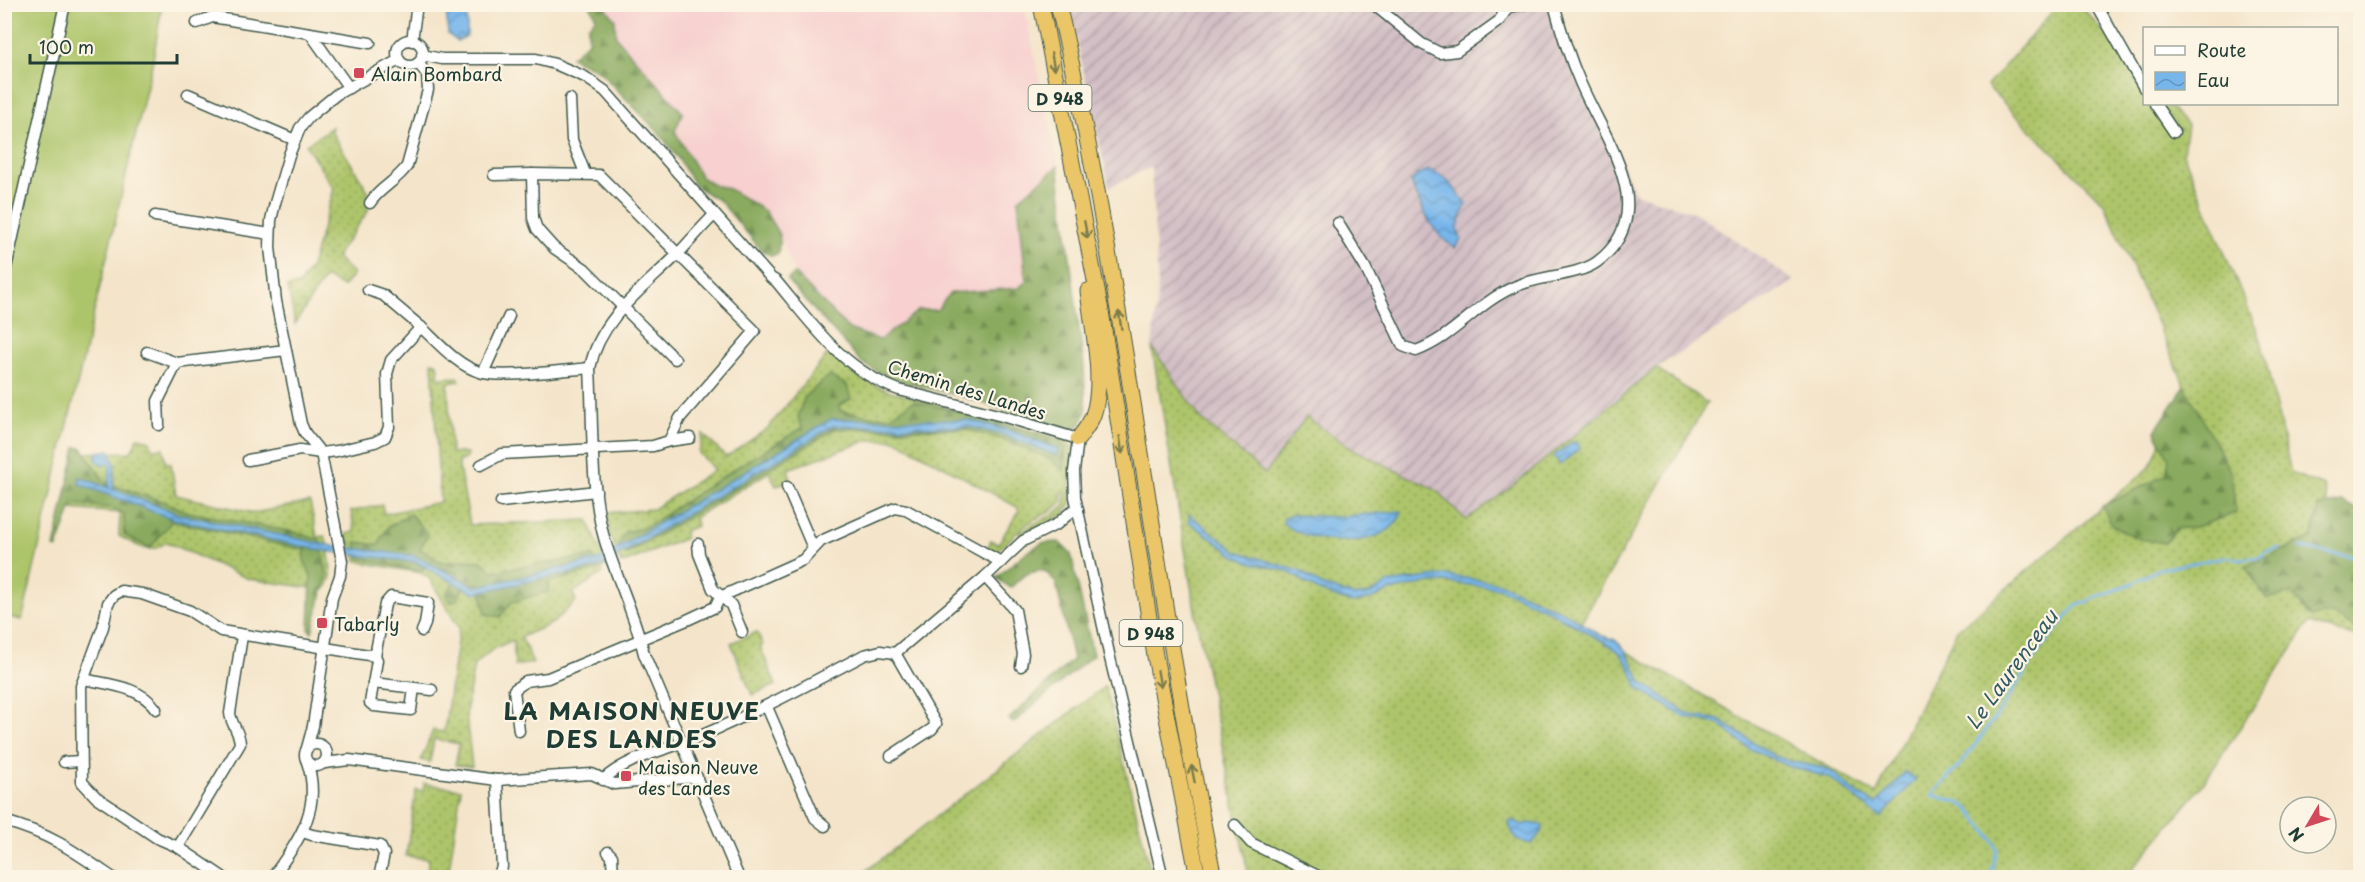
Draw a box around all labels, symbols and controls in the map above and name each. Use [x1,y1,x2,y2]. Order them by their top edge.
scale bar [30,27,177,65]
legend [2143,27,2338,105]
text: 100 m [39,33,94,60]
text: Route [2197,36,2247,63]
one-way arrow [1048,52,1059,71]
place label: Alain Bombard [371,60,502,87]
marker: Alain Bombard [352,66,366,80]
text: Eau [2197,66,2229,93]
road number: D 948 [1028,85,1092,111]
one-way arrow [1081,219,1092,239]
one-way arrow [1114,311,1125,331]
street label: Chemin des Landes [885,352,1049,426]
one-way arrow [1116,435,1127,455]
water label: Le Laurenceau [1957,602,2066,735]
place label: Tabarly [334,610,399,637]
marker: Tabarly [315,616,329,630]
road number: D 948 [1120,620,1182,646]
one-way arrow [1154,669,1165,688]
district label: LA MAISON NEUVE DES LANDES [503,692,761,756]
place label: Maison Neuve des Landes [638,753,759,801]
one-way arrow [1187,765,1198,785]
marker: Maison Neuve des Landes [619,769,633,783]
north arrow [2278,795,2338,855]
text: N [2282,823,2309,848]

